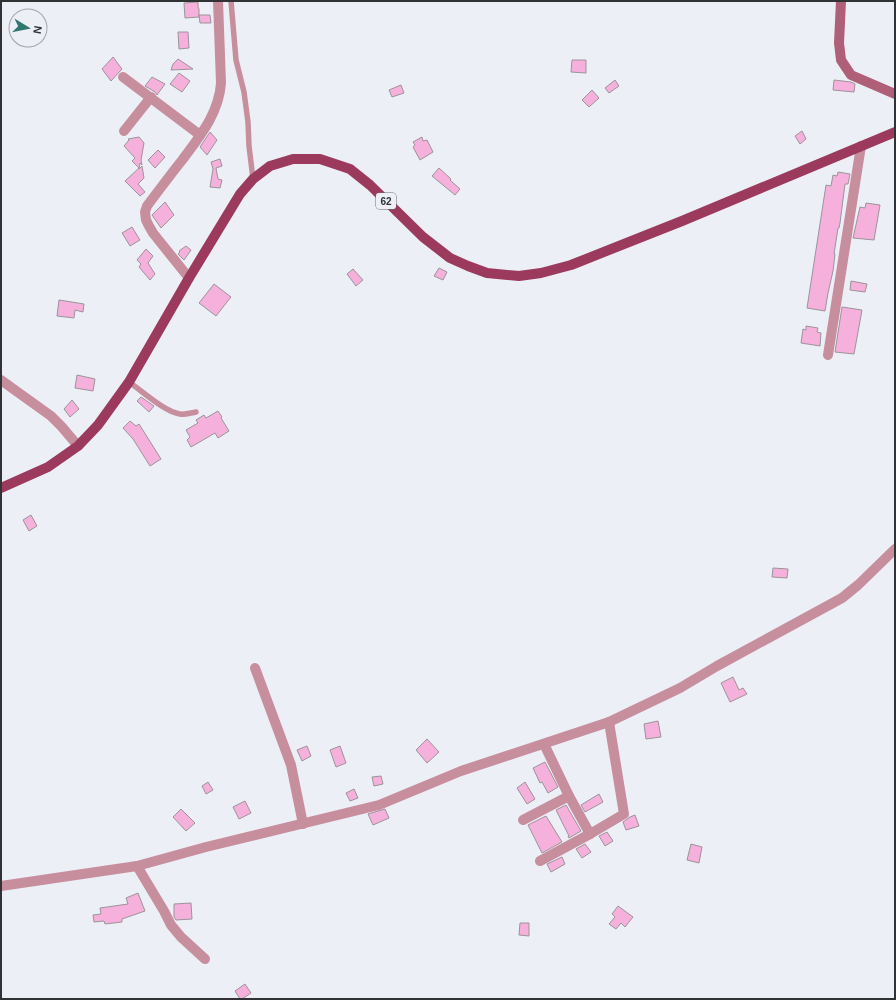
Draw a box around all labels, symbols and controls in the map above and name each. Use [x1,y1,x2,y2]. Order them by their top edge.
north arrow [8,8,48,48]
text: N [31,25,44,35]
road number: 62 [376,193,396,209]

